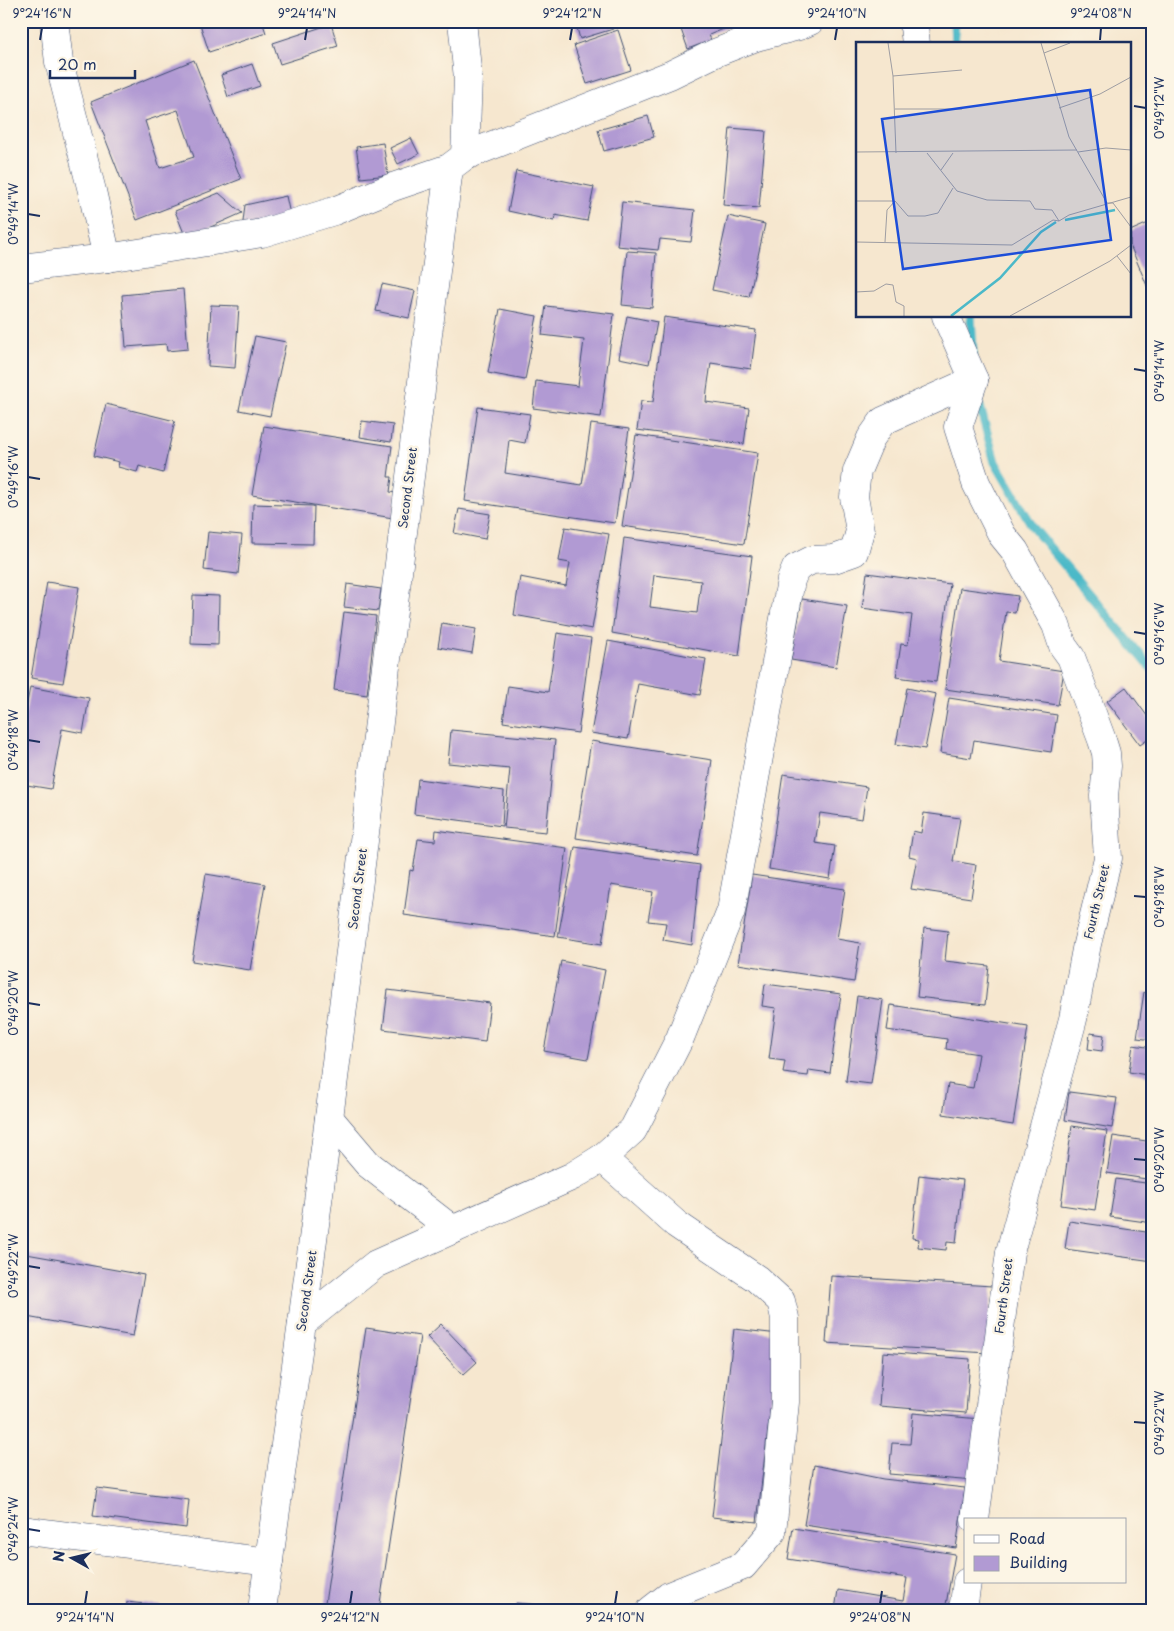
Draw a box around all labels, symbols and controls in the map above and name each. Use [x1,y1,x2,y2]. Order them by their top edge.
text: 9°24'16"N [12,4,72,22]
text: 9°24'14"N [278,4,336,22]
text: 9°24'12"N [542,4,602,22]
text: 9°24'10"N [807,4,867,22]
text: 9°24'08"N [1070,4,1132,22]
inset map [856,42,1132,318]
scale bar [50,48,135,80]
text: 20 m [58,52,97,75]
text: 0°49'12"W [1150,76,1168,139]
text: 0°49'14"W [4,182,22,245]
text: 0°49'14"W [1150,339,1168,402]
text: 0°49'16"W [4,445,22,508]
street label: Second Street [393,446,421,530]
text: 0°49'16"W [1150,602,1168,665]
text: 0°49'18"W [4,708,22,771]
street label: Second Street [343,847,371,931]
street label: Fourth Street [1079,862,1113,941]
text: 0°49'18"W [1150,865,1168,928]
text: 0°49'20"W [4,969,22,1036]
text: 0°49'20"W [1150,1126,1168,1193]
text: 0°49'22"W [4,1233,22,1298]
street label: Second Street [291,1249,321,1333]
street label: Fourth Street [989,1257,1017,1335]
text: 0°49'22"W [1150,1390,1168,1455]
text: 0°49'24"W [4,1496,22,1561]
legend [964,1518,1126,1584]
text: Road [1009,1526,1045,1549]
north arrow [48,1534,98,1584]
text: N [47,1549,70,1563]
text: Building [1009,1550,1068,1573]
text: 9°24'14"N [56,1608,114,1626]
text: 9°24'12"N [320,1608,380,1626]
text: 9°24'10"N [585,1608,645,1626]
text: 9°24'08"N [849,1608,911,1626]

